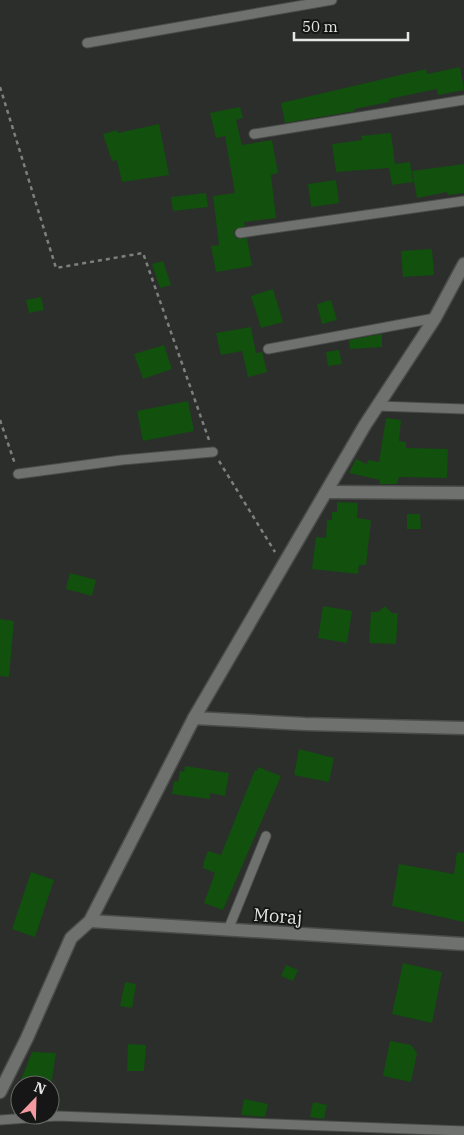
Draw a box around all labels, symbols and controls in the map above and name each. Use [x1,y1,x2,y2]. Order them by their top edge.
scale bar [294,10,408,42]
text: 50 m [302,17,338,36]
street label: Moraj [253,903,303,929]
north arrow [10,1075,60,1125]
text: N [31,1078,49,1098]

